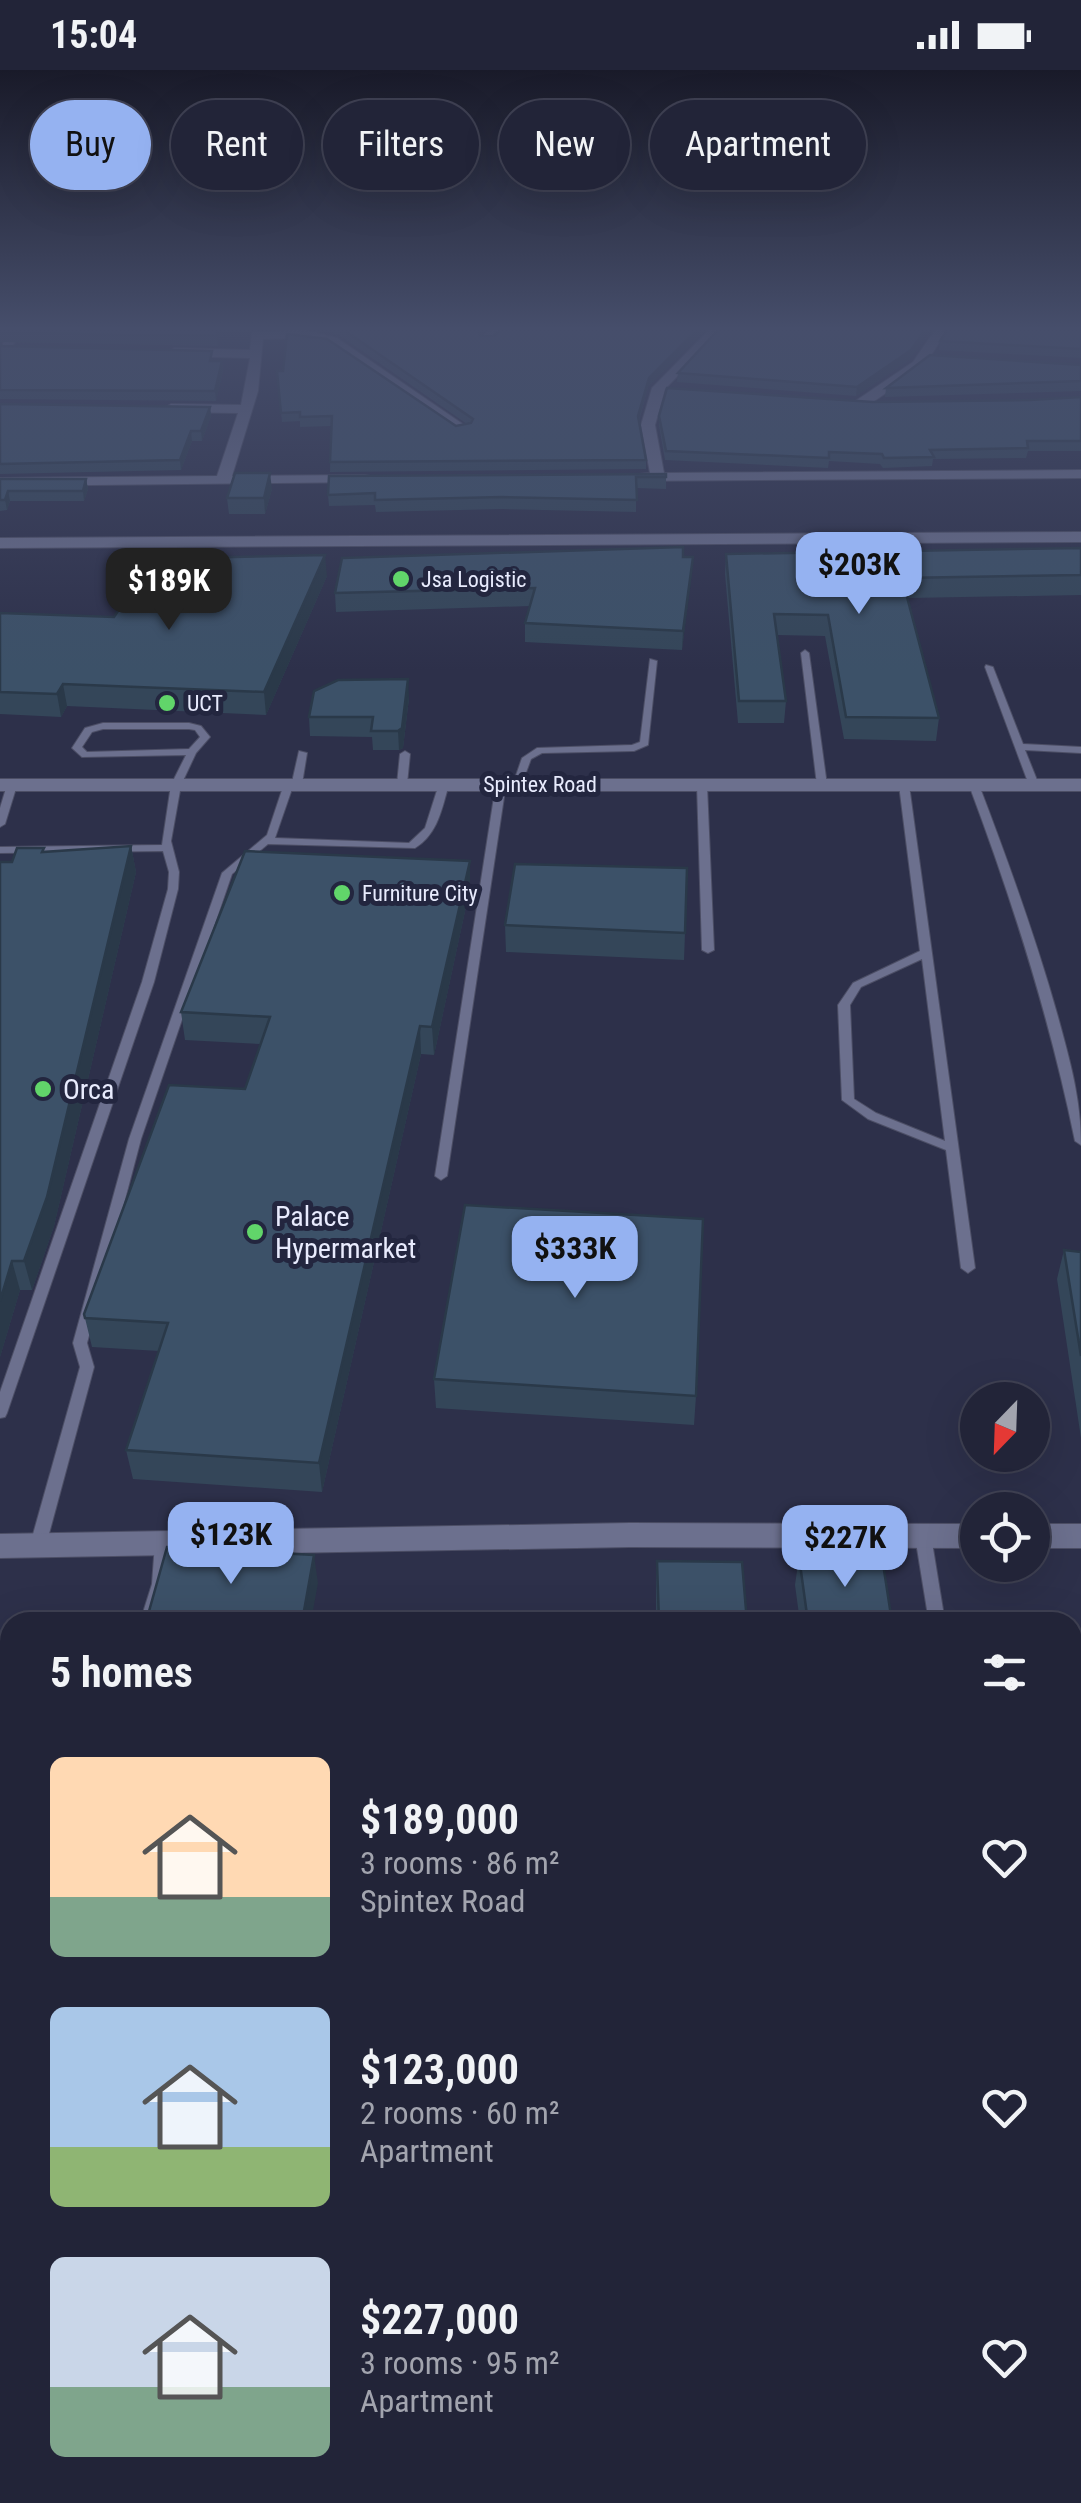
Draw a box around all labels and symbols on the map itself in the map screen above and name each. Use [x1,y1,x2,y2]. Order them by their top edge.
pin: $203K [789,532,929,617]
pin: $189K [99,548,239,633]
place label: Jsa Logistic [421,567,526,592]
marker: Jsa Logistic [390,568,412,590]
place label: UCT [187,691,223,716]
marker: UCT [156,692,178,714]
street label: Spintex Road [483,772,597,797]
place label: Furniture City [362,881,478,906]
marker: Furniture City [331,882,353,904]
place label: Orca [63,1073,114,1106]
marker: Orca [32,1078,54,1100]
place label: Palace Hypermarket [275,1200,416,1265]
pin: $333K [505,1216,645,1301]
marker: Palace Hypermarket [244,1221,266,1243]
north arrow [960,1382,1050,1472]
pin: $123K [161,1502,301,1587]
pin: $227K [775,1505,915,1590]

